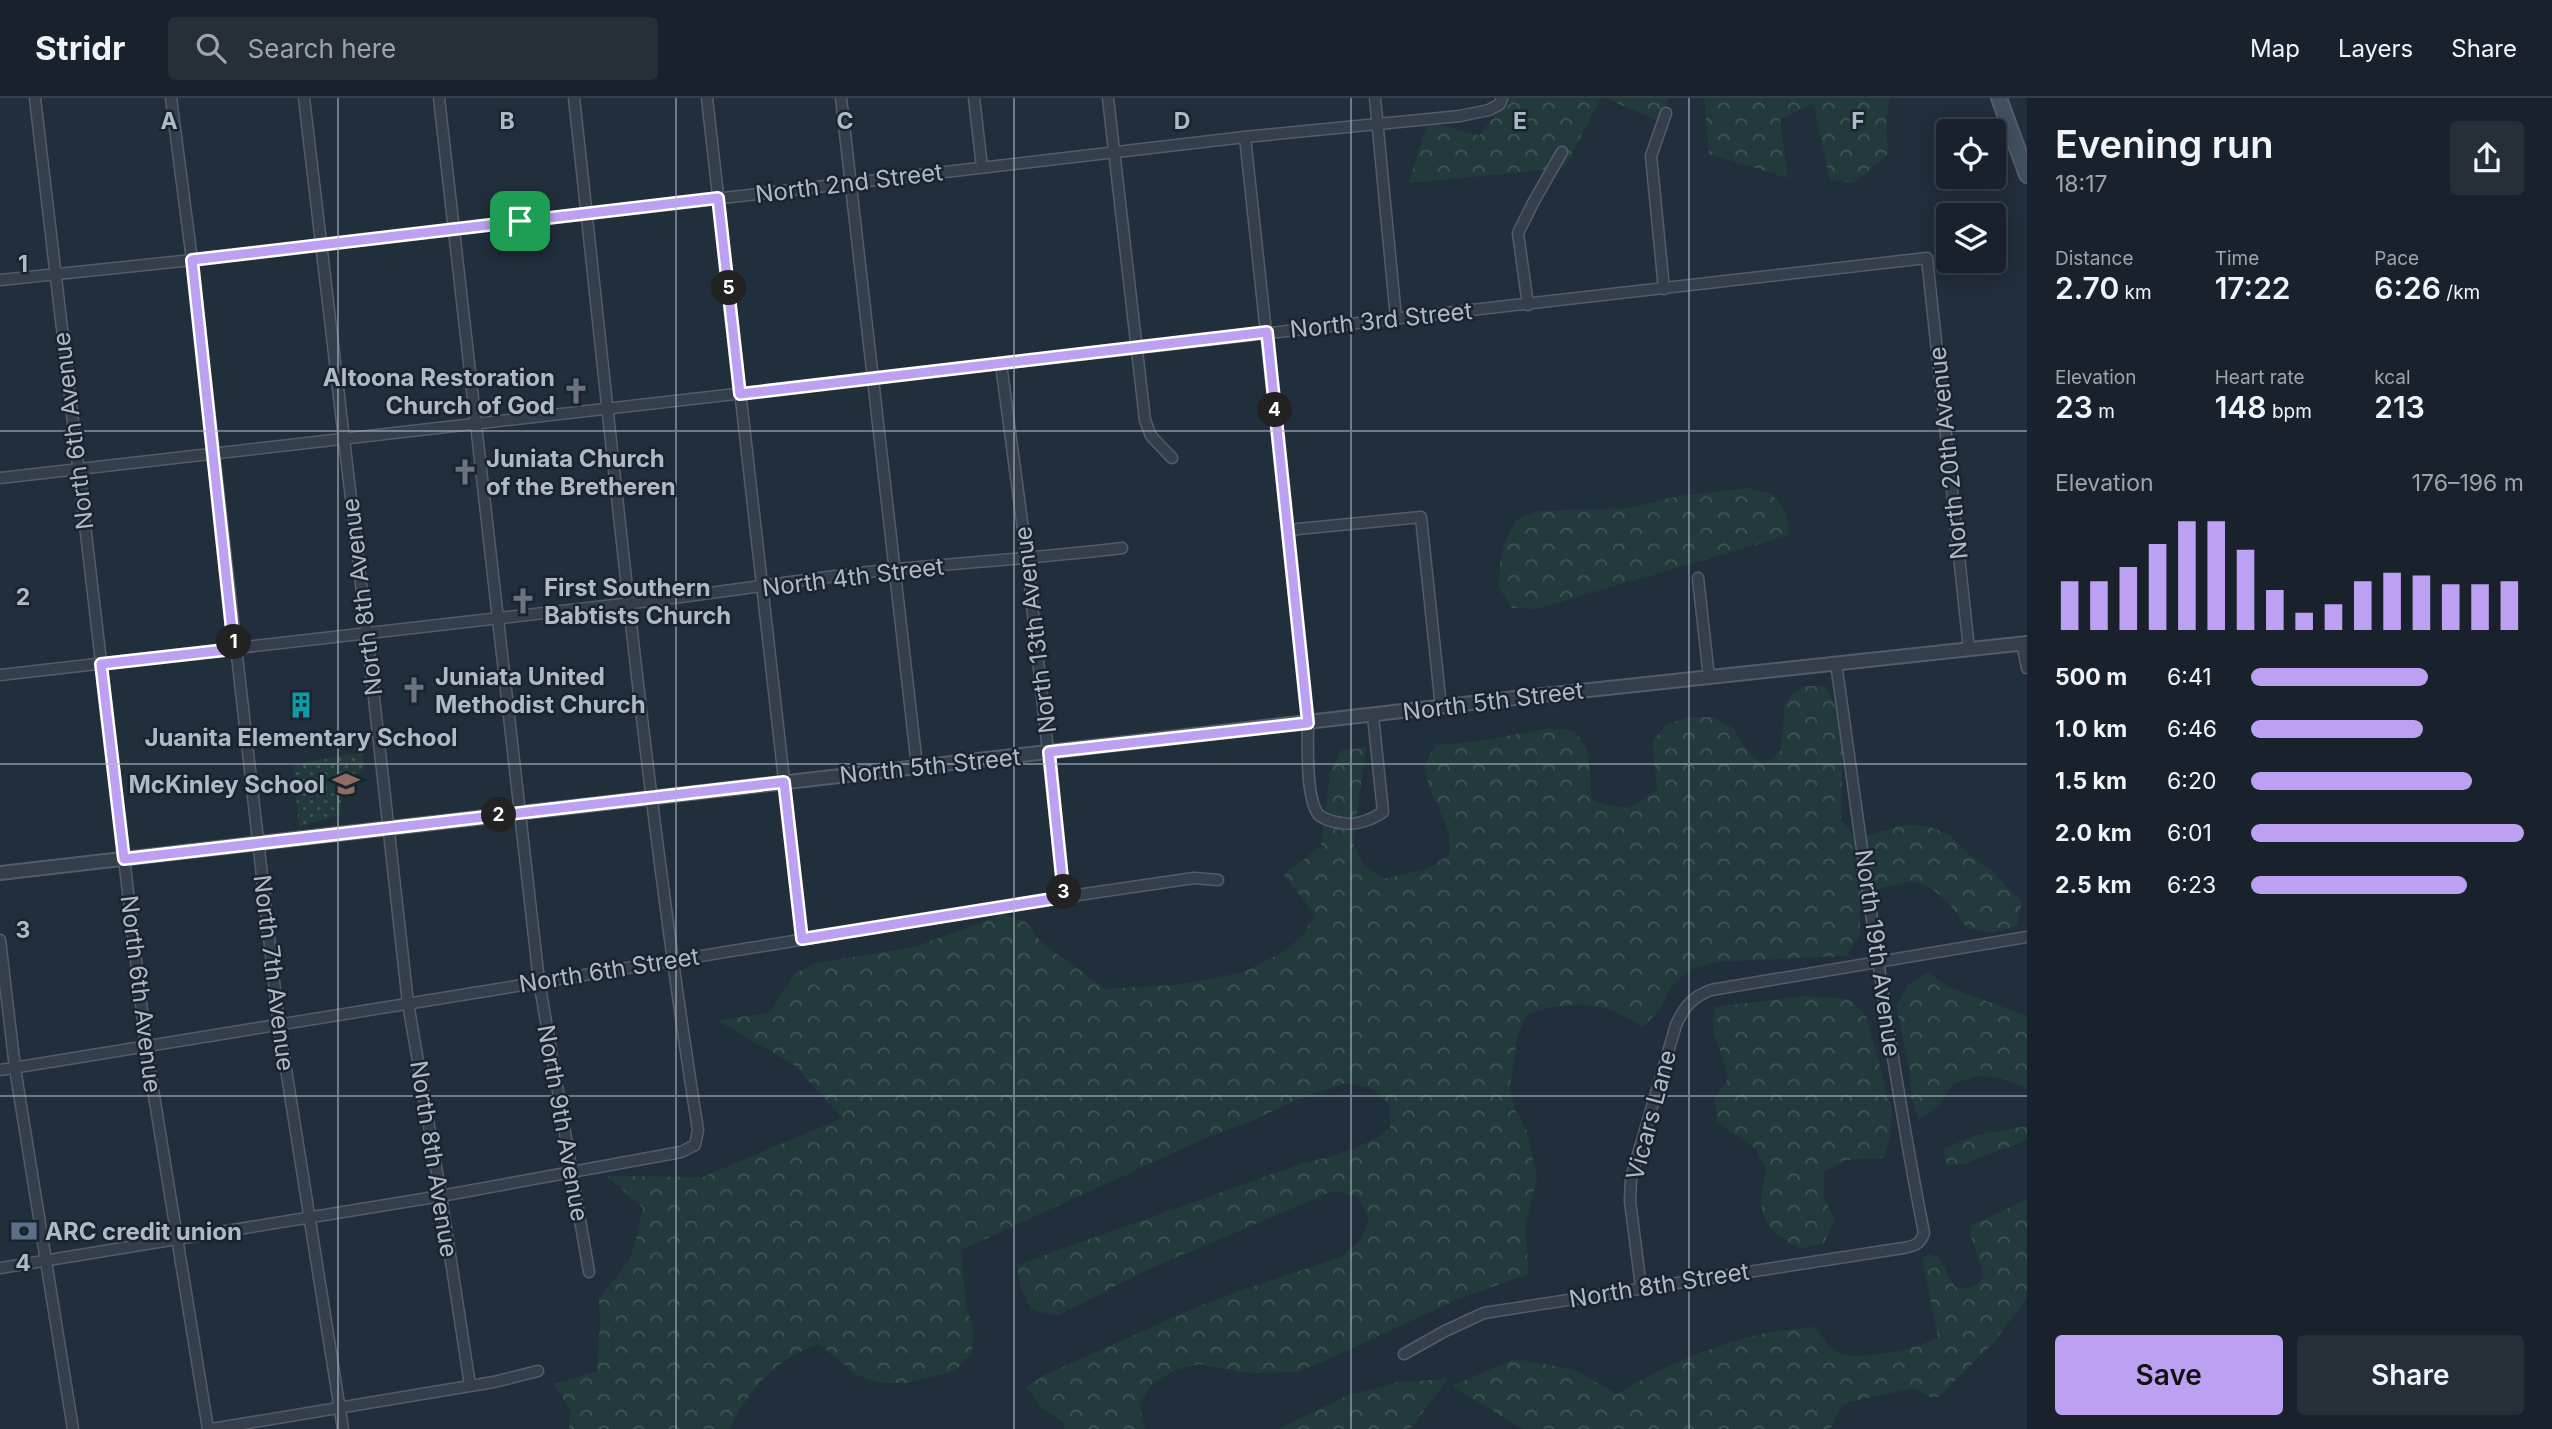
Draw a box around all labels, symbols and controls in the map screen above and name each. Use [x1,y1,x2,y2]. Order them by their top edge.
search box [168,17,658,80]
text: Stridr [35,28,126,68]
icon: search [192,29,230,67]
text: Search here [248,33,396,64]
text: Map [2250,34,2300,63]
text: Layers [2338,34,2413,63]
text: Share [2451,34,2517,63]
text: A [160,107,178,135]
text: B [499,107,515,135]
text: C [836,107,854,135]
text: D [1174,107,1190,135]
text: E [1513,107,1527,135]
text: F [1851,107,1865,135]
map controls [1936,119,2006,273]
button: locate [1936,119,2006,189]
text: Evening run [2055,121,2273,167]
button: share [2450,121,2524,195]
street label: North 2nd Street [754,157,945,209]
text: 18:17 [2055,170,2108,198]
pin [490,191,550,251]
icon: arrive [501,202,539,240]
button: layers [1936,203,2006,273]
text: Distance [2055,247,2133,270]
text: Time [2215,247,2259,270]
text: Pace [2374,247,2419,270]
text: 1 [18,250,28,278]
pin: 5 [712,270,746,306]
text: 2.70 [2055,270,2119,306]
text: 17:22 [2215,270,2291,306]
text: 6:26 [2374,270,2441,306]
text: 5 [722,276,735,299]
text: km [2119,281,2152,304]
text: /km [2441,281,2480,304]
street label: North 3rd Street [1288,296,1474,344]
street label: North 6th Avenue [47,331,99,531]
street label: North 20th Avenue [1922,345,1974,561]
place label: Altoona Restoration Church of God [323,363,555,420]
text: Elevation [2055,366,2136,389]
text: Heart rate [2215,366,2305,389]
text: kcal [2374,366,2411,389]
church icon: Altoona Restoration Church of God [561,376,591,406]
text: 23 [2055,389,2093,425]
text: 148 [2215,389,2267,425]
text: 213 [2374,389,2425,425]
pin: 4 [1258,392,1292,428]
text: 4 [1268,398,1281,421]
text: m [2093,400,2115,423]
text: bpm [2267,400,2312,423]
place label: Juniata Church of the Bretheren [486,444,676,501]
church icon: Juniata Church of the Bretheren [450,457,480,487]
text: Elevation [2055,469,2154,497]
text: 176–196 m [2412,469,2524,497]
street label: North 8th Avenue [336,497,388,697]
street label: North 13th Avenue [1008,525,1062,735]
street label: North 4th Street [761,551,946,603]
place label: First Southern Babtists Church [544,573,731,630]
text: 2 [16,583,30,611]
church icon: First Southern Babtists Church [508,586,538,616]
pin: 1 [216,624,252,660]
text: 1 [229,630,238,653]
place label: Juniata United Methodist Church [435,662,646,719]
text: 500 m [2055,663,2127,691]
text: 6:41 [2167,663,2212,691]
church icon: Juniata United Methodist Church [399,675,429,705]
street label: North 5th Street [1401,676,1585,726]
building icon: Juanita Elementary School [286,690,316,720]
text: 1.0 km [2055,715,2127,743]
text: 6:46 [2167,715,2217,743]
place label: Juanita Elementary School [144,723,458,752]
street label: North 5th Street [838,742,1022,790]
text: 1.5 km [2055,767,2127,795]
text: 6:20 [2167,767,2216,795]
school or university icon: McKinley School [331,769,361,799]
place label: McKinley School [128,770,325,799]
pin: 2 [482,798,516,832]
text: 2 [493,803,504,826]
text: 2.0 km [2055,819,2132,847]
text: 6:01 [2167,819,2212,847]
street label: North 19th Avenue [1849,848,1907,1058]
text: 2.5 km [2055,871,2132,899]
text: 6:23 [2167,871,2216,899]
street label: North 7th Avenue [248,873,300,1073]
pin: 3 [1046,874,1082,910]
text: 3 [1057,880,1070,903]
street label: North 6th Avenue [115,894,167,1094]
text: 3 [16,916,30,944]
street label: North 6th Street [517,941,701,999]
street label: North 9th Avenue [531,1022,595,1224]
street label: Vicars Lane [1620,1047,1682,1183]
street label: North 8th Avenue [404,1059,464,1259]
bank icon: ARC credit union [9,1216,39,1246]
place label: ARC credit union [45,1217,242,1246]
text: 4 [15,1249,31,1277]
street label: North 8th Street [1567,1256,1751,1314]
button: Save [2055,1335,2283,1415]
button: Share [2297,1335,2524,1415]

